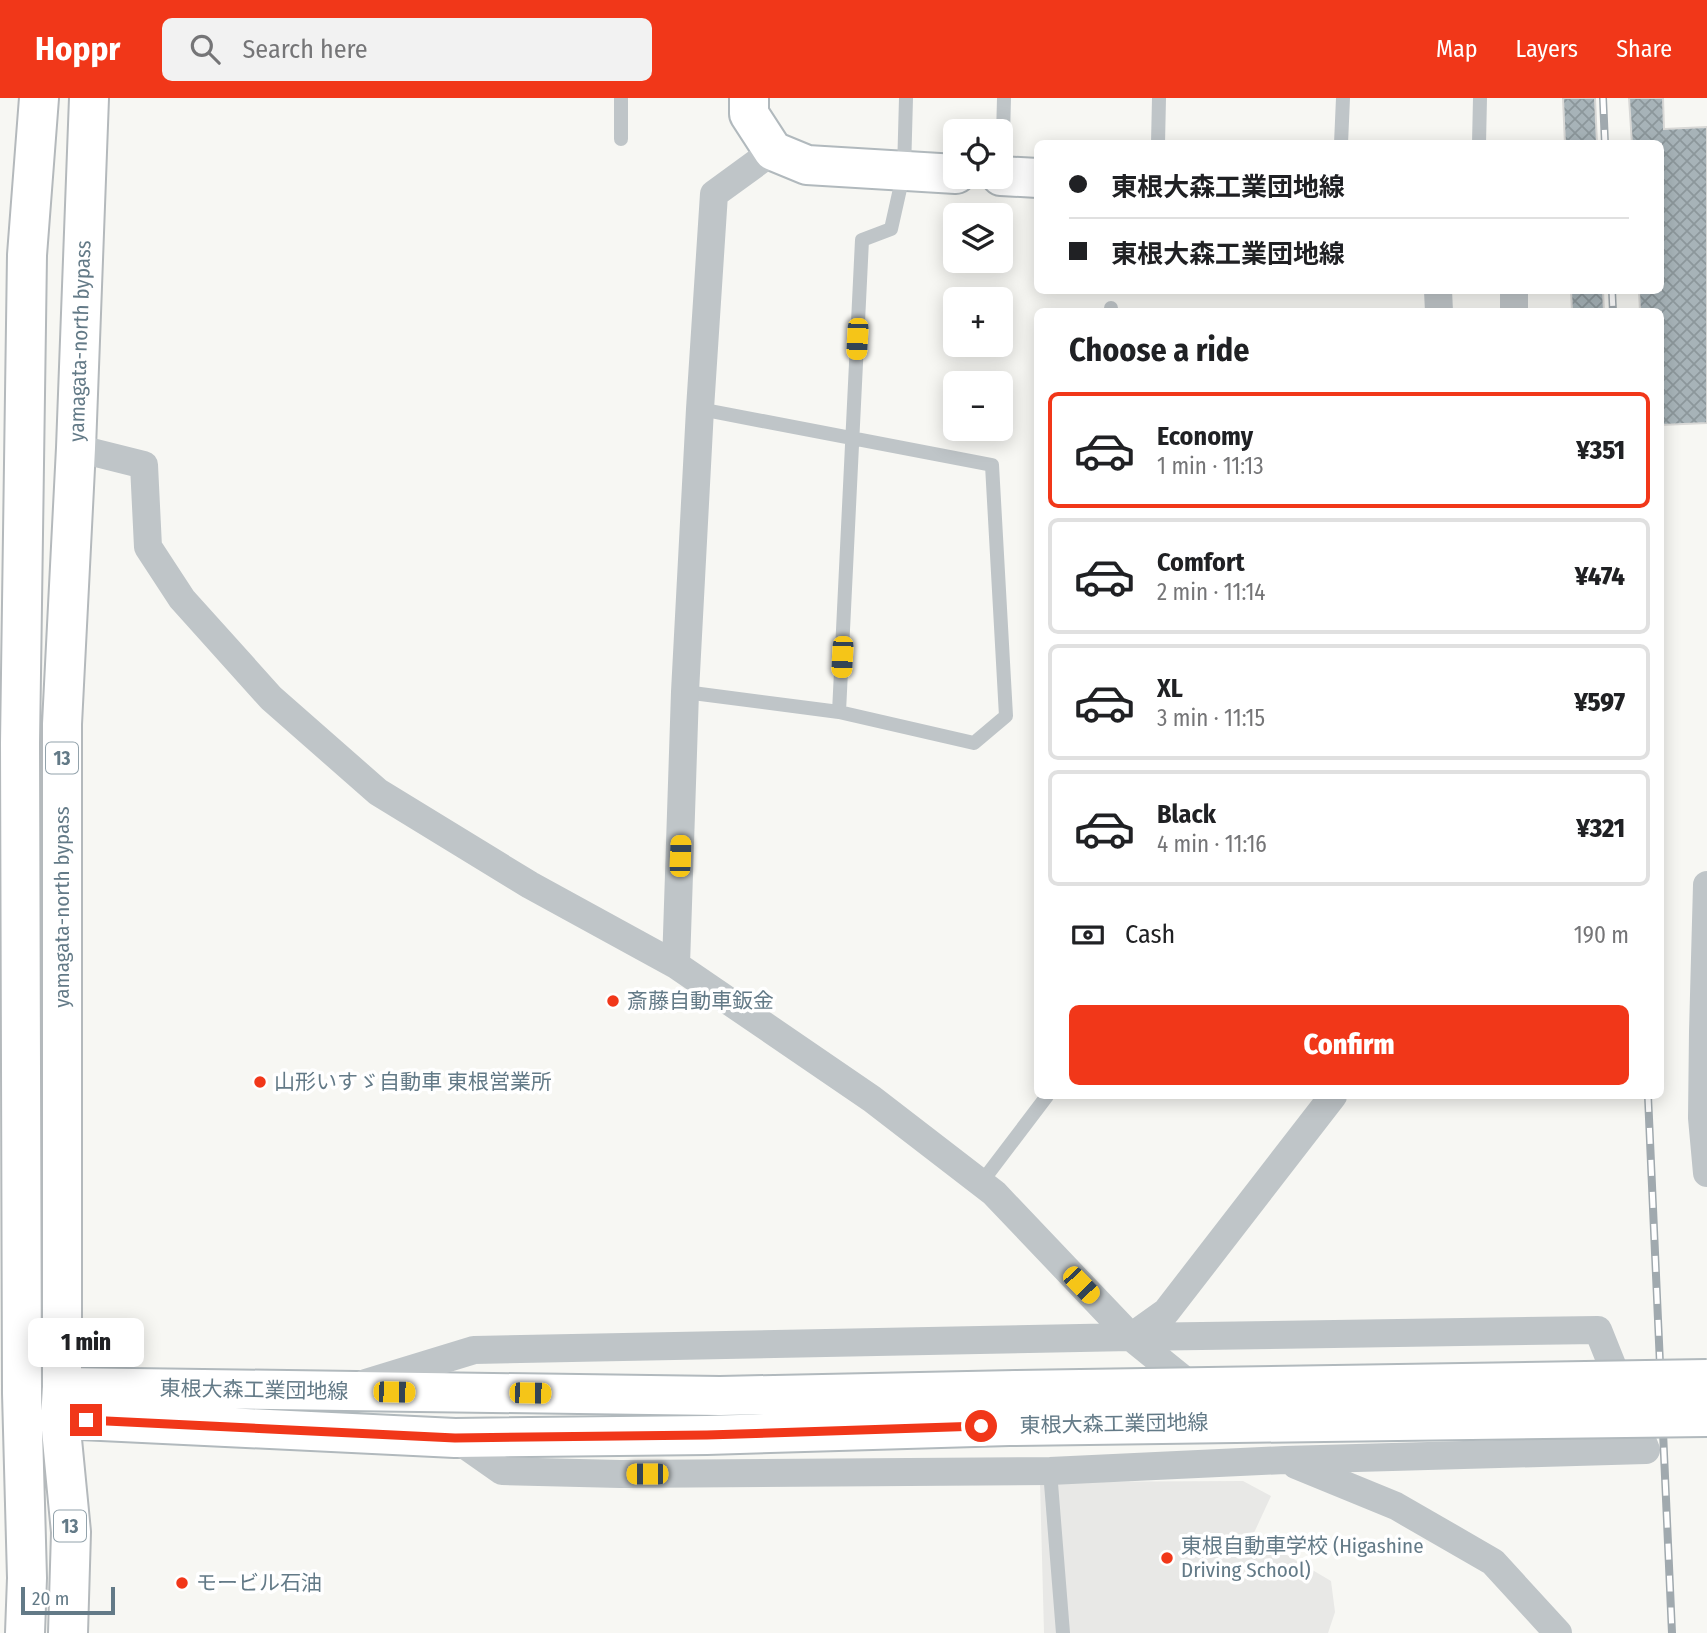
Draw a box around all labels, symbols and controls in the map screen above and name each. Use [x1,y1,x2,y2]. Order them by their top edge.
search box [162,18,652,81]
text: Hoppr [35,29,120,69]
icon: search [186,30,224,68]
text: Search here [242,34,368,65]
text: Map [1436,35,1478,63]
text: Layers [1516,35,1578,63]
text: Share [1616,35,1672,63]
map controls [943,119,1013,441]
button: locate [943,119,1013,189]
text: 東根大森工業団地線 [1111,172,1345,203]
button: layers [943,203,1013,273]
text: 東根大森工業団地線 [1111,239,1345,270]
street label: yamagata-north bypass [63,240,97,442]
button: + [943,287,1013,357]
car [846,317,869,361]
text: Choose a ride [1069,331,1250,369]
button: − [943,371,1013,441]
icon: car [1073,419,1136,482]
text: Economy [1157,421,1253,452]
text: ¥351 [1576,435,1625,466]
text: 1 min · 11:13 [1157,452,1264,480]
icon: car [1073,545,1136,608]
text: Comfort [1157,547,1245,578]
text: ¥474 [1575,561,1625,592]
text: 2 min · 11:14 [1157,578,1266,606]
car [831,635,854,679]
icon: car [1073,671,1136,734]
text: XL [1157,673,1183,704]
text: ¥597 [1574,687,1625,718]
text: 3 min · 11:15 [1157,704,1265,732]
road number: 13 [46,743,78,774]
icon: car [1073,797,1136,860]
text: Black [1157,799,1216,830]
street label: yamagata-north bypass [49,806,75,1008]
text: ¥321 [1576,813,1625,844]
text: 4 min · 11:16 [1157,830,1267,858]
car [669,835,692,877]
icon: cash [1069,916,1107,954]
text: Cash [1125,919,1175,950]
text: 190 m [1574,921,1629,949]
place label: 斎藤自動車鈑金 [627,988,774,1014]
marker: 斎藤自動車鈑金 [605,993,621,1009]
button: Confirm [1069,1005,1629,1085]
place label: 山形いすゞ自動車 東根営業所 [274,1069,552,1095]
marker: 山形いすゞ自動車 東根営業所 [252,1074,268,1090]
car [1059,1263,1104,1307]
callout: 1 min [28,1318,144,1368]
text: 1 min [61,1328,111,1356]
street label: 東根大森工業団地線 [159,1375,349,1405]
car [373,1381,416,1403]
car [509,1382,552,1404]
route end [70,1404,102,1436]
street label: 東根大森工業団地線 [1019,1409,1209,1439]
route start [965,1410,997,1442]
car [627,1464,669,1485]
road number: 13 [54,1510,86,1542]
place label: 東根自動車学校 (Higashine Driving School) [1181,1533,1424,1583]
marker: 東根自動車学校 (Higashine Driving School) [1159,1550,1175,1566]
place label: モービル石油 [196,1570,322,1596]
marker: モービル石油 [174,1575,190,1591]
scale bar [21,1584,116,1616]
text: 20 m [32,1587,69,1610]

